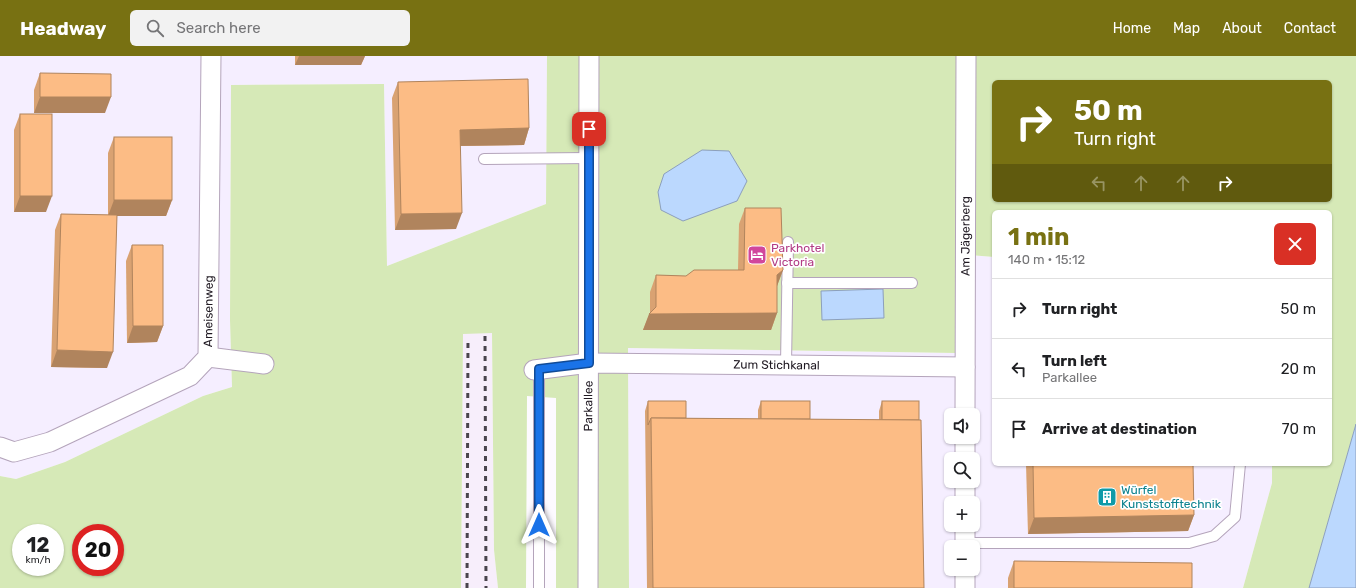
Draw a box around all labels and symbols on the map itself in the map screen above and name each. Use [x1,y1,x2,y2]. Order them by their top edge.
pin [572,112,606,146]
street label: Am Jägerberg [958,196,973,276]
place label: Parkhotel Victoria [771,241,825,269]
hotel icon: Parkhotel Victoria [746,244,768,266]
street label: Ameisenweg [201,275,216,347]
street label: Zum Stichkanal [733,358,820,372]
street label: Parkallee [581,380,595,431]
place label: Würfel Kunststofftechnik [1121,483,1222,511]
building icon: Würfel Kunststofftechnik [1096,486,1118,508]
position arrow [518,504,560,546]
speed limit sign: 20 [72,524,124,576]

